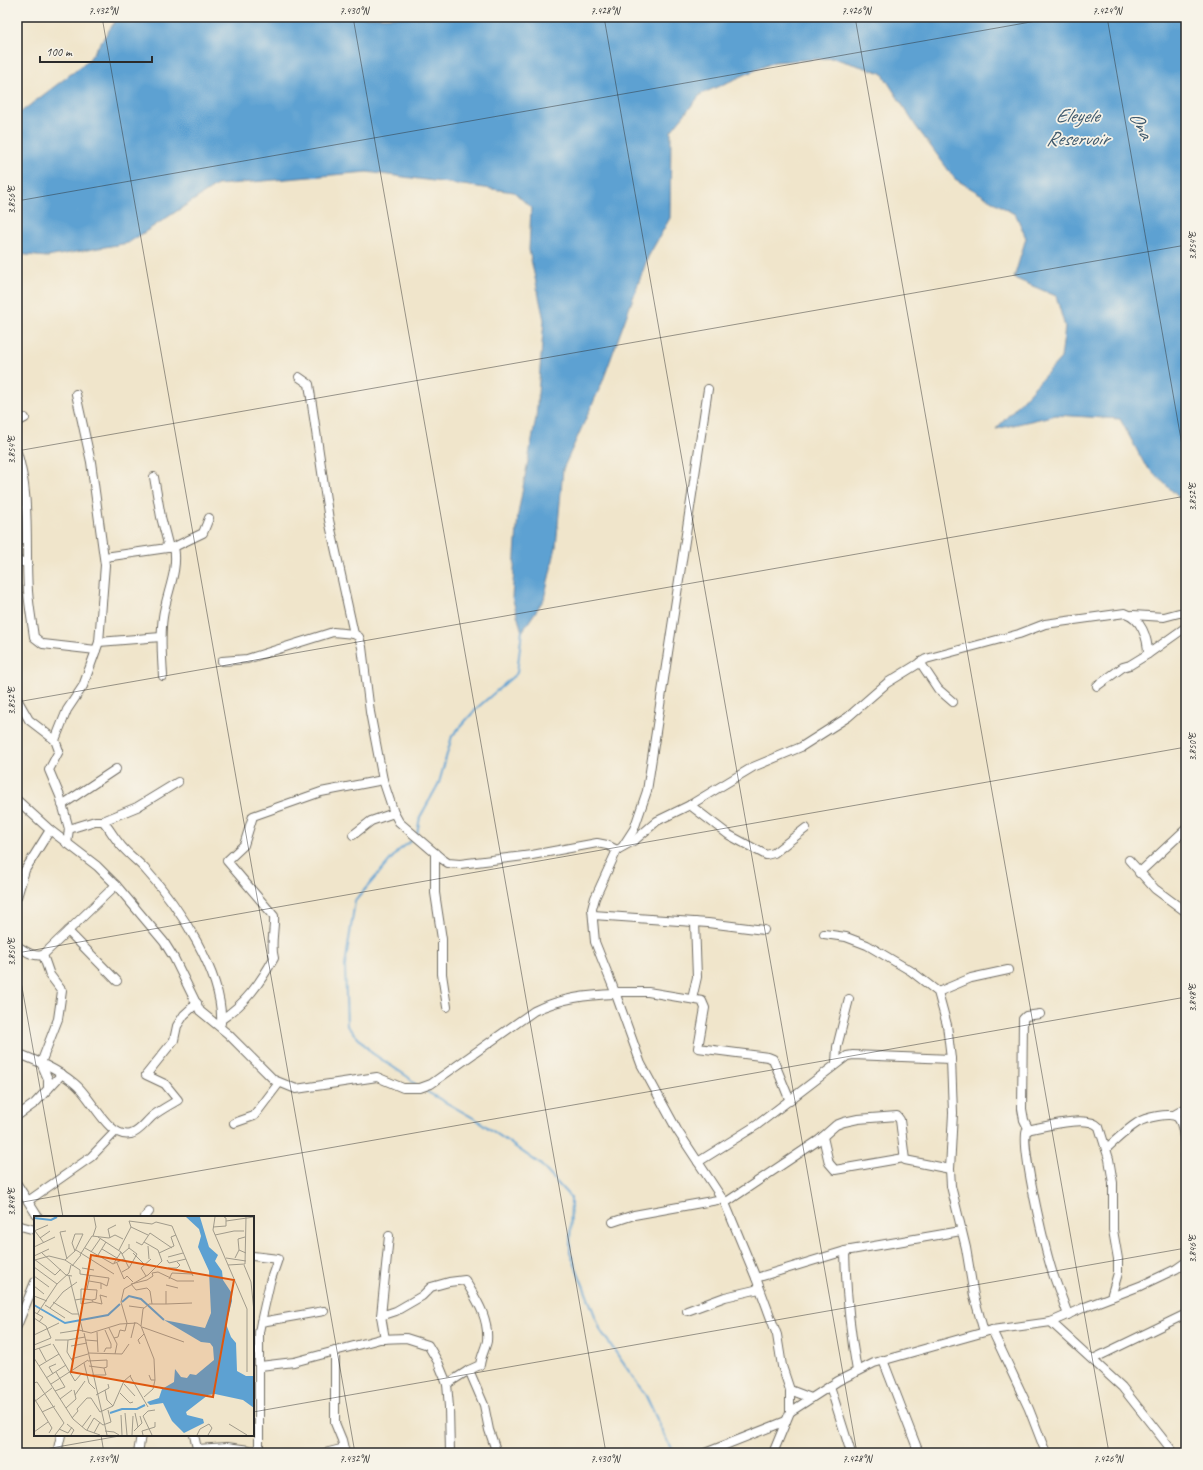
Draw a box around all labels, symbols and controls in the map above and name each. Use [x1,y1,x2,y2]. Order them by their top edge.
text: 7.432°N [89,4,119,17]
text: 7.430°N [340,4,370,17]
text: 7.428°N [591,4,621,17]
text: 7.426°N [842,4,872,17]
text: 7.424°N [1093,4,1123,17]
scale bar [40,38,152,64]
text: 100 m [46,44,73,60]
water label: Eleyele Reservoir [1046,103,1112,151]
water label: Ona [1123,107,1160,145]
text: 3.856°E [5,184,18,214]
text: 3.854°E [1186,230,1199,260]
text: 3.854°E [5,434,18,464]
text: 3.852°E [1186,481,1199,511]
text: 3.852°E [5,685,18,715]
text: 3.850°E [1186,731,1199,761]
text: 3.850°E [5,936,18,966]
text: 3.848°E [1186,982,1199,1012]
text: 3.848°E [5,1186,18,1216]
inset map [34,1216,254,1436]
text: 3.846°E [1186,1233,1199,1263]
text: 7.434°N [89,1452,119,1465]
text: 7.432°N [340,1452,370,1465]
text: 7.430°N [591,1452,621,1465]
text: 7.428°N [843,1452,873,1465]
text: 7.426°N [1094,1452,1124,1465]

